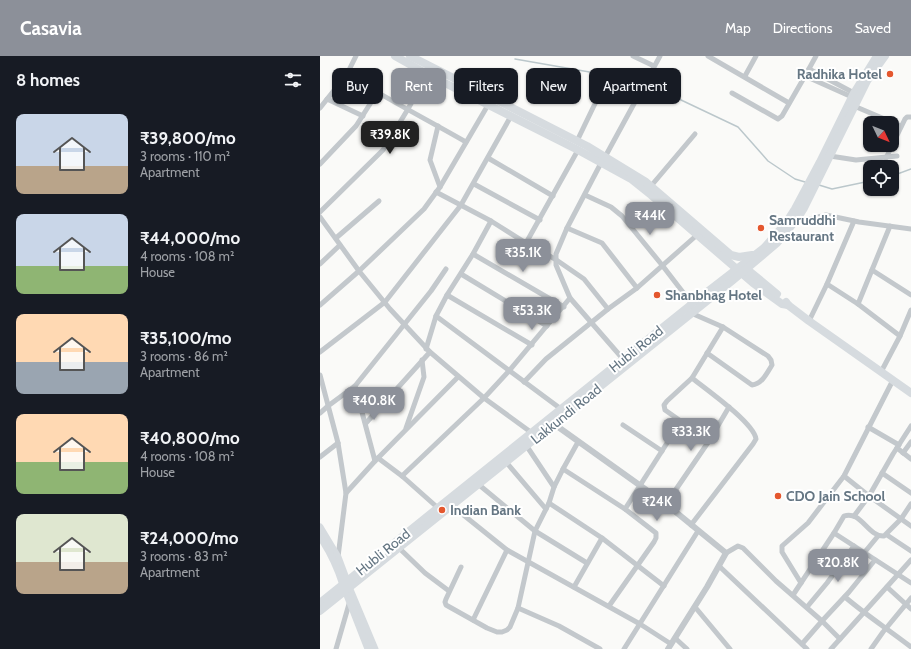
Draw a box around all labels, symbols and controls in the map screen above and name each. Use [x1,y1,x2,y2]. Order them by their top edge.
text: Casavia [20,17,82,40]
text: Map [725,19,751,37]
text: Directions [773,19,833,37]
text: Saved [855,19,891,37]
place label: Radhika Hotel [797,65,882,83]
chip: Buy [332,68,383,104]
chip: Rent [391,68,446,104]
chip: Filters [454,68,518,104]
chip: New [526,68,581,104]
chip: Apartment [589,68,681,104]
icon: filters [282,69,304,91]
marker: Radhika Hotel [885,69,895,79]
text: 8 homes [16,70,80,90]
north arrow [863,116,899,152]
map controls [863,116,899,196]
pin: ₹39.8K [357,121,423,155]
text: ₹39.8K [370,126,410,142]
text: ₹39,800/mo [140,128,236,148]
icon: home [48,130,96,178]
text: 3 rooms · 110 m² [140,148,230,164]
button: locate [863,160,899,196]
text: Apartment [140,164,200,180]
pin: ₹44K [626,202,674,236]
text: ₹44K [634,207,666,223]
place label: Samruddhi Restaurant [769,211,836,245]
marker: Samruddhi Restaurant [756,223,766,233]
text: ₹44,000/mo [140,228,240,248]
icon: home [48,230,96,278]
pin: ₹35.1K [490,239,556,273]
text: ₹35.1K [505,244,541,260]
text: 4 rooms · 108 m² [140,248,234,264]
text: House [140,264,175,280]
place label: Shanbhag Hotel [665,286,762,304]
marker: Shanbhag Hotel [652,290,662,300]
pin: ₹53.3K [499,297,565,331]
text: ₹53.3K [512,302,552,318]
street label: Hubli Road [605,322,667,376]
text: ₹35,100/mo [140,328,231,348]
icon: home [48,330,96,378]
text: 3 rooms · 86 m² [140,348,228,364]
text: Apartment [140,364,200,380]
street label: Lakkundi Road [527,380,605,448]
pin: ₹40.8K [341,387,407,421]
text: ₹40.8K [352,392,396,408]
pin: ₹33.3K [658,418,724,452]
text: ₹33.3K [671,423,711,439]
text: ₹40,800/mo [140,428,240,448]
icon: home [48,430,96,478]
text: 4 rooms · 108 m² [140,448,234,464]
text: House [140,464,175,480]
place label: CDO Jain School [786,487,886,505]
pin: ₹24K [633,488,681,522]
marker: CDO Jain School [773,491,783,501]
text: ₹24K [642,493,672,509]
place label: Indian Bank [450,501,521,519]
marker: Indian Bank [437,505,447,515]
street label: Hubli Road [352,525,414,579]
text: ₹24,000/mo [140,528,239,548]
icon: home [48,530,96,578]
text: 3 rooms · 83 m² [140,548,227,564]
pin: ₹20.8K [805,549,871,583]
text: ₹20.8K [817,554,859,570]
text: Apartment [140,564,200,580]

